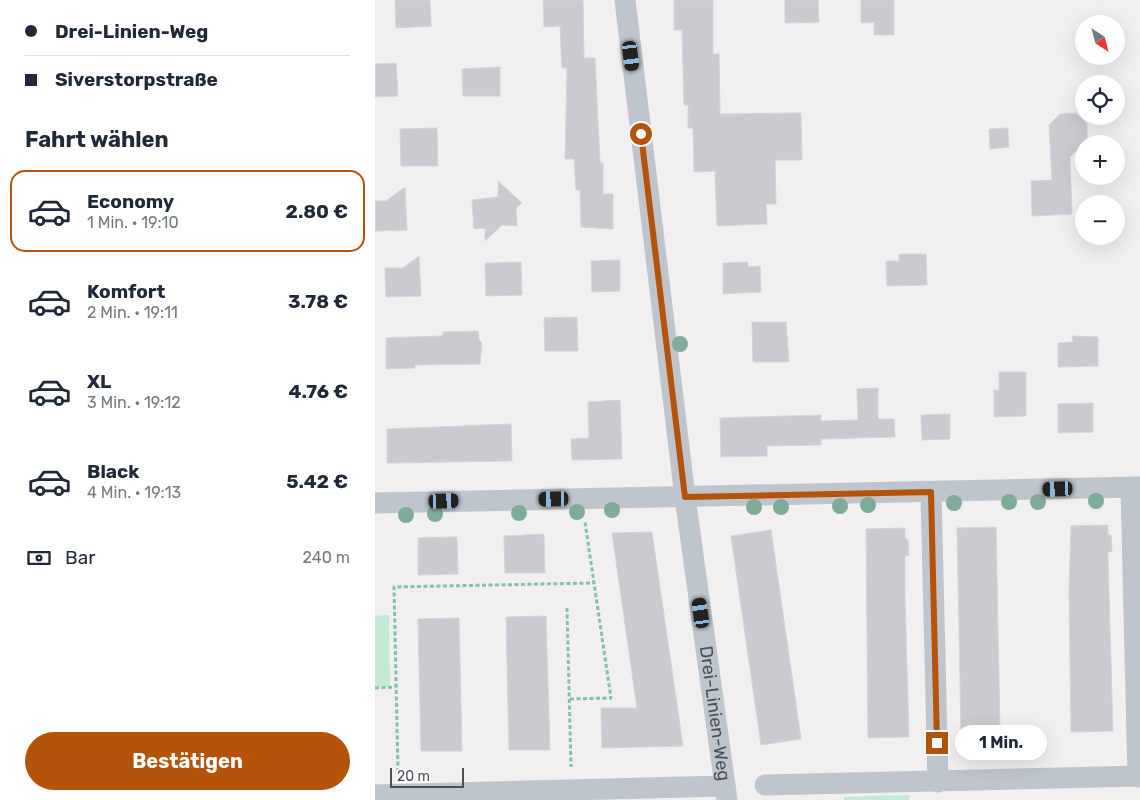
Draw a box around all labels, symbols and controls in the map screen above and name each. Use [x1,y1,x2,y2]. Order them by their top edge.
north arrow [1075,15,1125,65]
map controls [1075,15,1125,245]
text: Drei-Linien-Weg [55,20,208,43]
car [621,40,640,72]
text: Siverstorpstraße [55,68,218,91]
button: locate [1075,75,1125,125]
route start [630,123,652,145]
text: Fahrt wählen [25,126,169,153]
button: + [1075,135,1125,185]
icon: car [27,189,72,234]
text: Economy [87,190,174,213]
button: − [1075,195,1125,245]
text: 2.80 € [286,200,348,223]
text: 1 Min. · 19:10 [87,213,179,232]
icon: car [27,279,72,324]
text: Komfort [87,280,165,303]
text: 3.78 € [288,290,348,313]
text: 2 Min. · 19:11 [87,303,178,322]
icon: car [27,369,72,414]
text: XL [87,370,111,393]
text: 4.76 € [289,380,348,403]
text: 3 Min. · 19:12 [87,393,181,412]
icon: car [27,459,72,504]
text: Black [87,460,139,483]
text: 5.42 € [286,470,348,493]
car [1042,481,1073,497]
text: 4 Min. · 19:13 [87,483,181,502]
car [538,491,569,507]
car [428,493,459,509]
icon: cash [25,544,53,572]
text: Bar [65,546,95,569]
text: 240 m [303,548,350,567]
car [691,597,710,629]
street label: Drei-Linien-Weg [695,644,735,782]
callout: 1 Min. [955,726,1047,760]
button: Bestätigen [25,732,350,790]
route end [926,732,948,754]
text: 1 Min. [979,733,1023,752]
scale bar [390,765,464,788]
text: 20 m [397,768,430,785]

